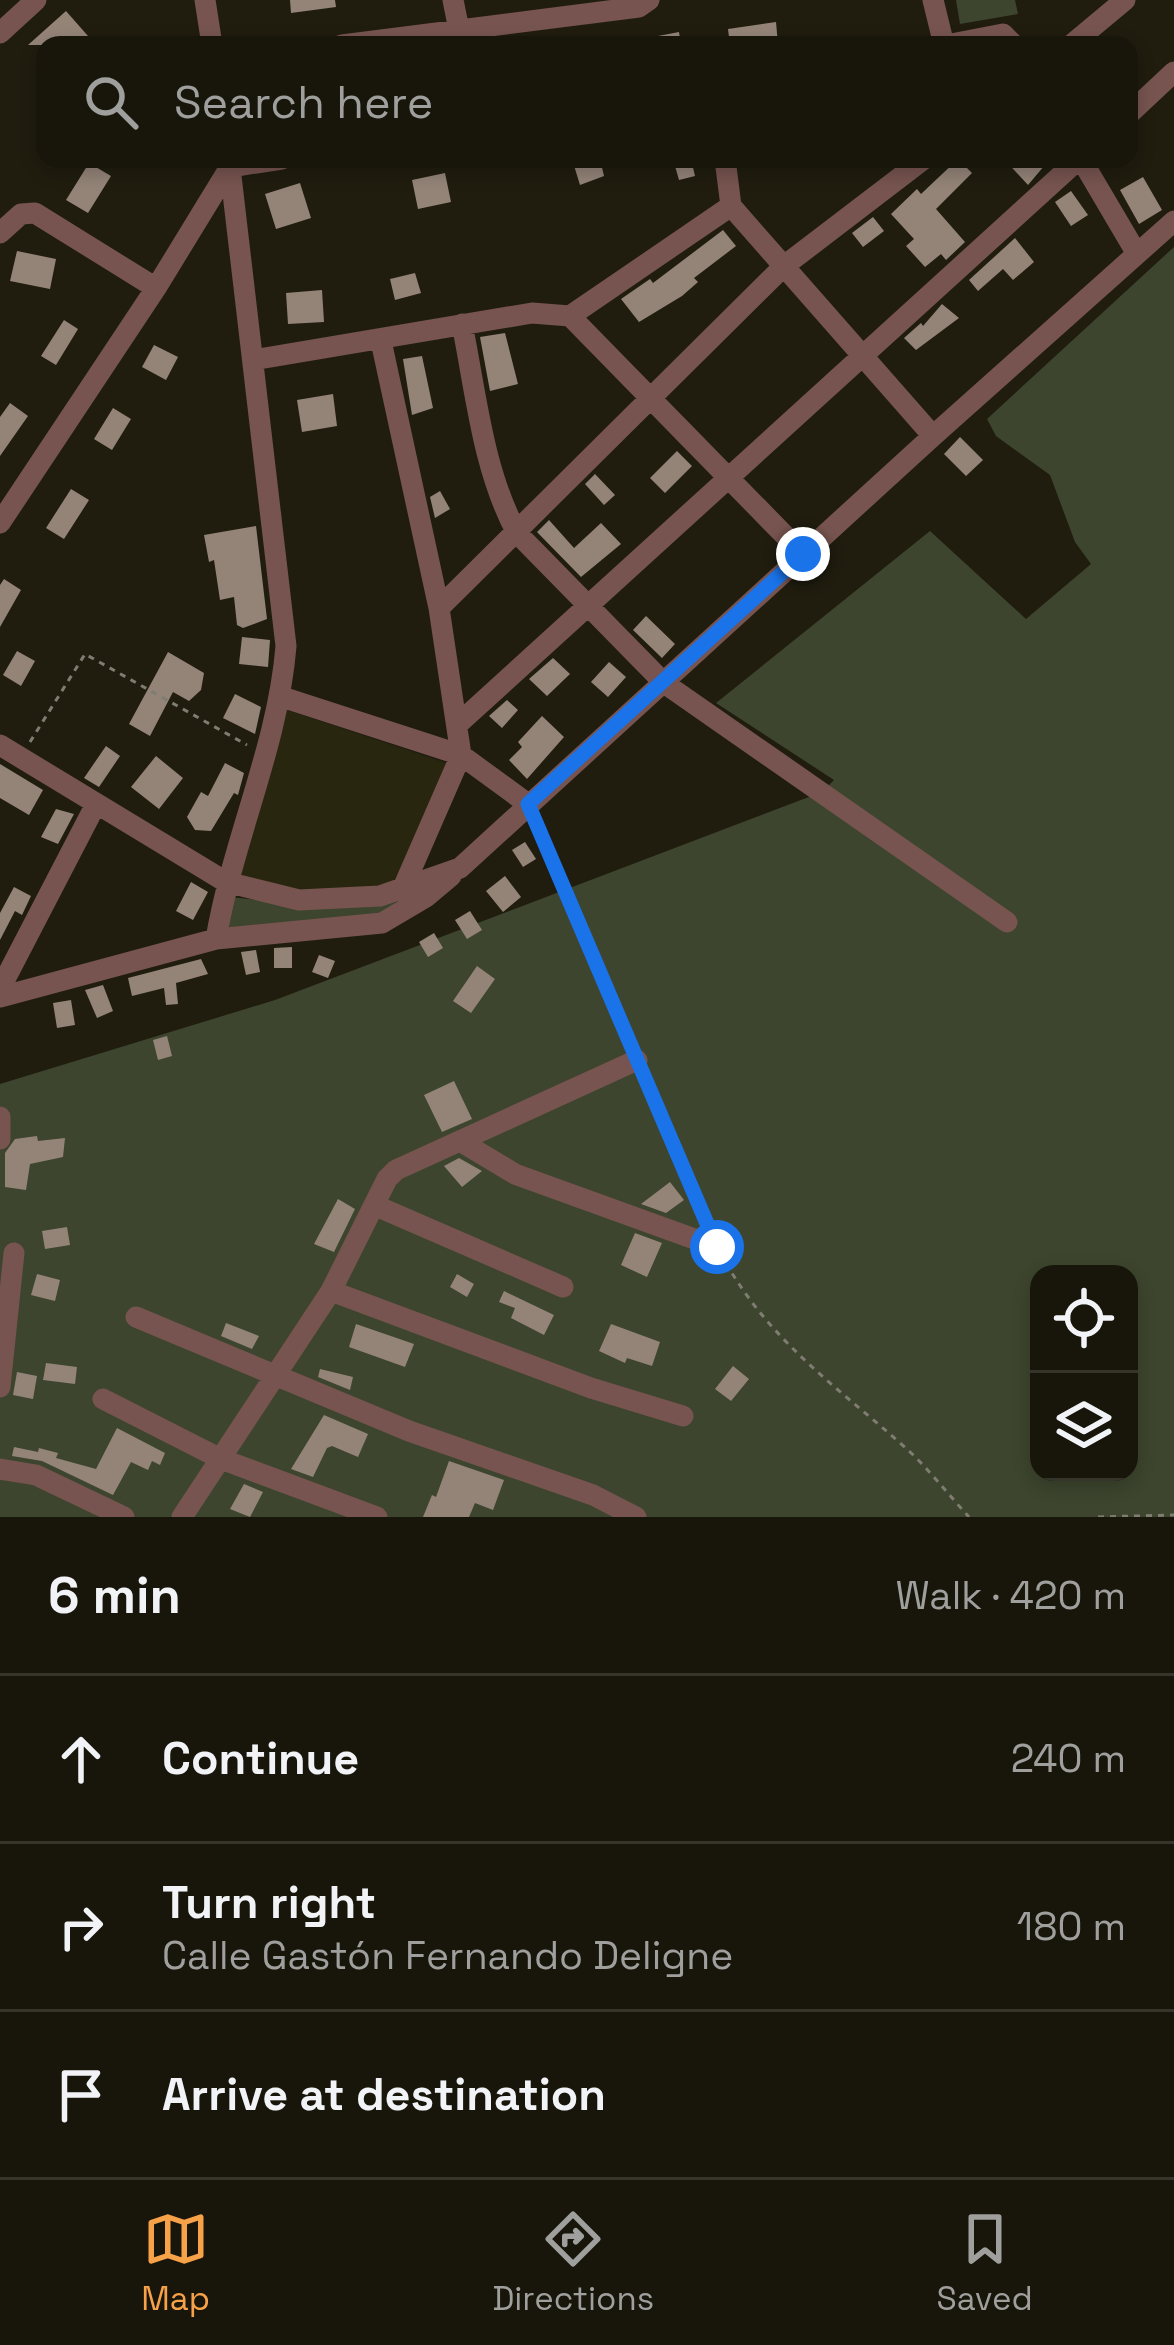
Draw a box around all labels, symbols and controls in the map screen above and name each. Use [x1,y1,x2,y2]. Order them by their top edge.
search box [36,36,1138,168]
icon: search [78,69,144,135]
text: Search here [174,74,433,131]
route end [776,527,830,581]
route start [690,1220,744,1274]
map controls [1030,1265,1138,1481]
button: locate [1030,1265,1138,1373]
button: layers [1030,1373,1138,1481]
text: 6 min [48,1563,181,1628]
text: Walk · 420 m [896,1571,1126,1620]
icon: ahead [48,1726,114,1792]
text: Continue [162,1730,359,1787]
text: 240 m [1011,1734,1126,1783]
text: Turn right [162,1874,376,1931]
icon: right [48,1894,114,1960]
text: 180 m [1017,1902,1126,1951]
text: Calle Gastón Fernando Deligne [162,1931,733,1980]
icon: arrive [48,2062,114,2128]
text: Arrive at destination [162,2066,606,2123]
tab: Map [141,2206,210,2320]
tab: Directions [492,2206,654,2320]
tab: Saved [937,2206,1033,2320]

